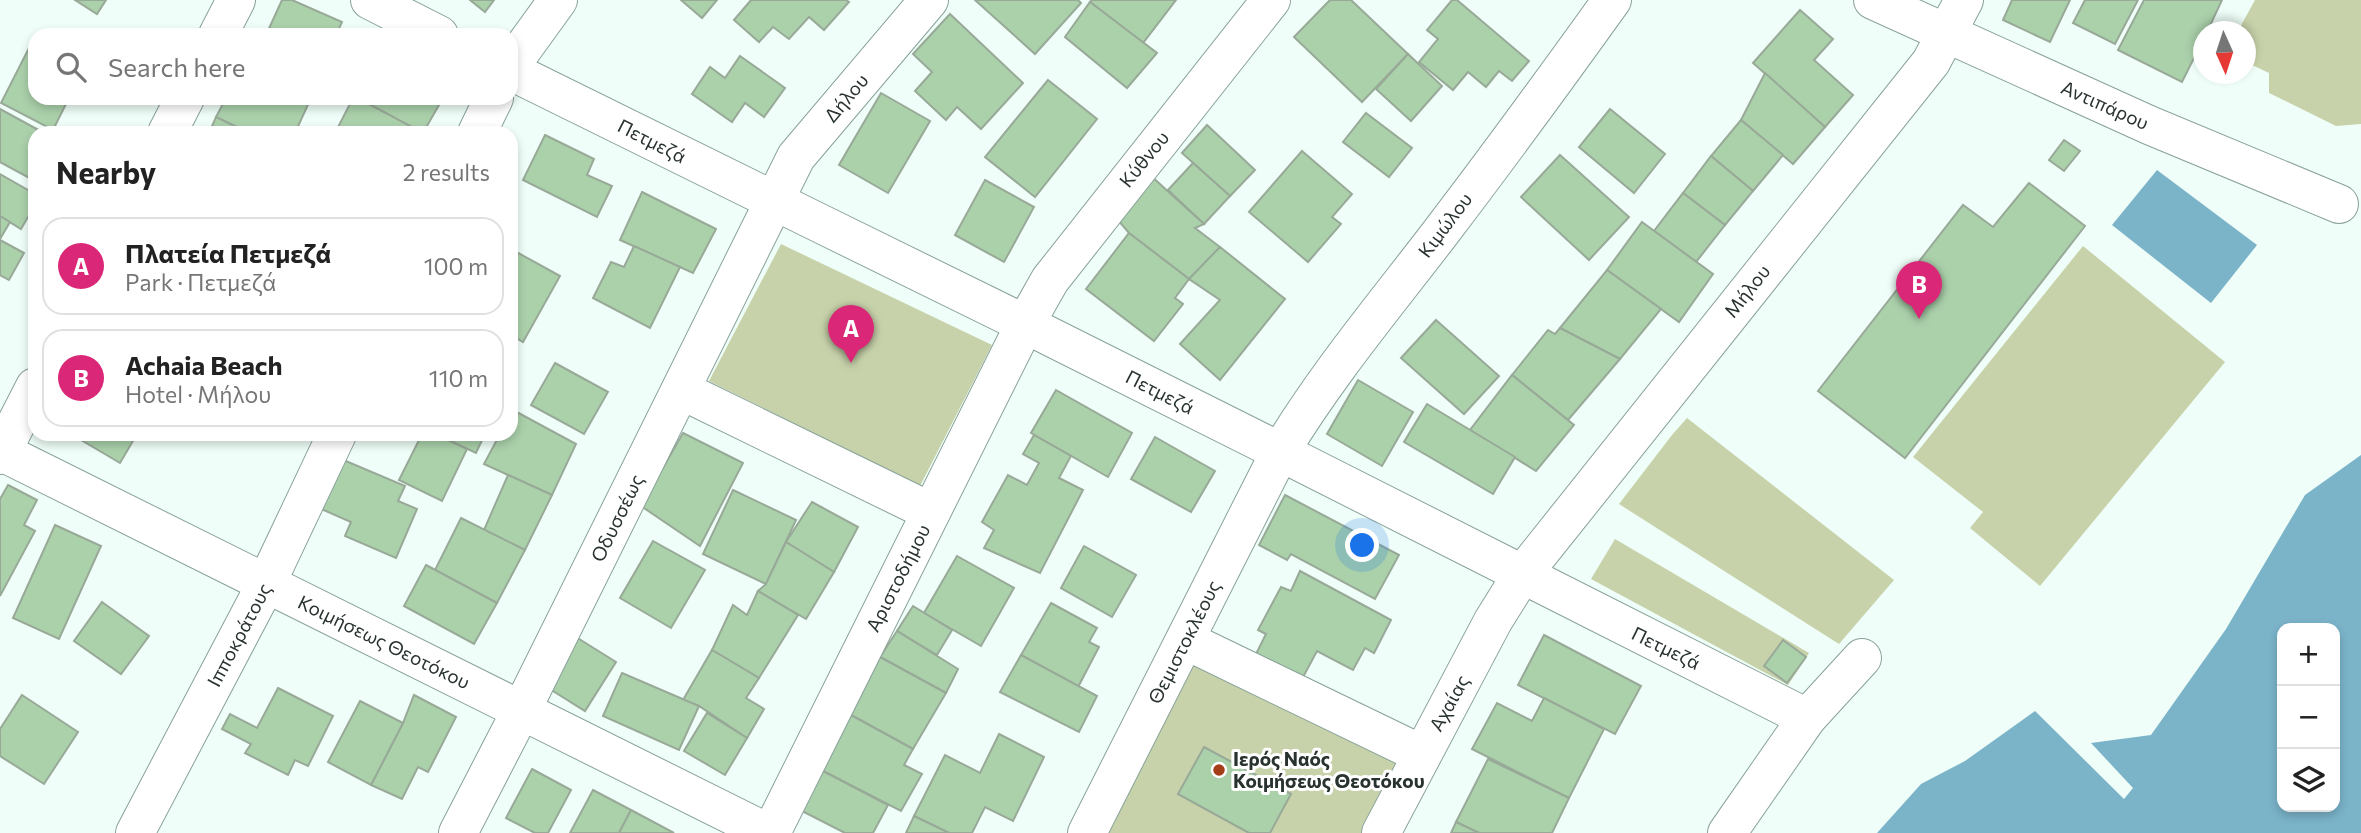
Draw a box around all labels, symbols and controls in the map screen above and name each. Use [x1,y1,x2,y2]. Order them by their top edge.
north arrow [2193,21,2256,84]
search box [28,28,518,105]
icon: search [52,48,90,86]
text: Search here [108,51,246,82]
street label: Δήλου [819,69,873,127]
street label: Αντιπάρου [2058,75,2152,134]
street label: Πετμεζά [614,114,690,167]
street label: Κύθνου [1114,126,1173,191]
text: Nearby [56,153,156,190]
text: 2 results [403,158,490,186]
street label: Κιμώλου [1413,188,1476,262]
text: Πλατεία Πετμεζά [125,237,331,268]
text: A [73,252,89,280]
text: 100 m [424,252,488,280]
street label: Μήλου [1719,260,1774,322]
pin: B [1896,261,1942,319]
text: Park · Πετμεζά [125,268,276,296]
pin: A [828,305,874,363]
text: Achaia Beach [125,349,283,380]
text: B [73,364,89,392]
text: 110 m [429,364,488,392]
street label: Πετμεζά [1122,365,1198,418]
text: Hotel · Μήλου [125,380,271,408]
street label: Οδυσσέως [585,470,648,565]
street label: Αριστοδήμου [861,520,935,635]
your location [1345,528,1379,562]
street label: Θεμιστοκλέους [1143,576,1225,707]
street label: Ιπποκράτους [202,579,275,690]
street label: Κοιμήσεως Θεοτόκου [294,590,474,693]
street label: Πετμεζά [1628,621,1704,674]
map controls [2277,623,2340,812]
button: + [2277,623,2340,686]
street label: Αχαίας [1424,671,1473,735]
button: − [2277,686,2340,749]
place label: Ιερός Ναός Κοιμήσεως Θεοτόκου [1233,747,1425,792]
button: layers [2277,749,2340,812]
marker: Ιερός Ναός Κοιμήσεως Θεοτόκου [1211,762,1227,778]

